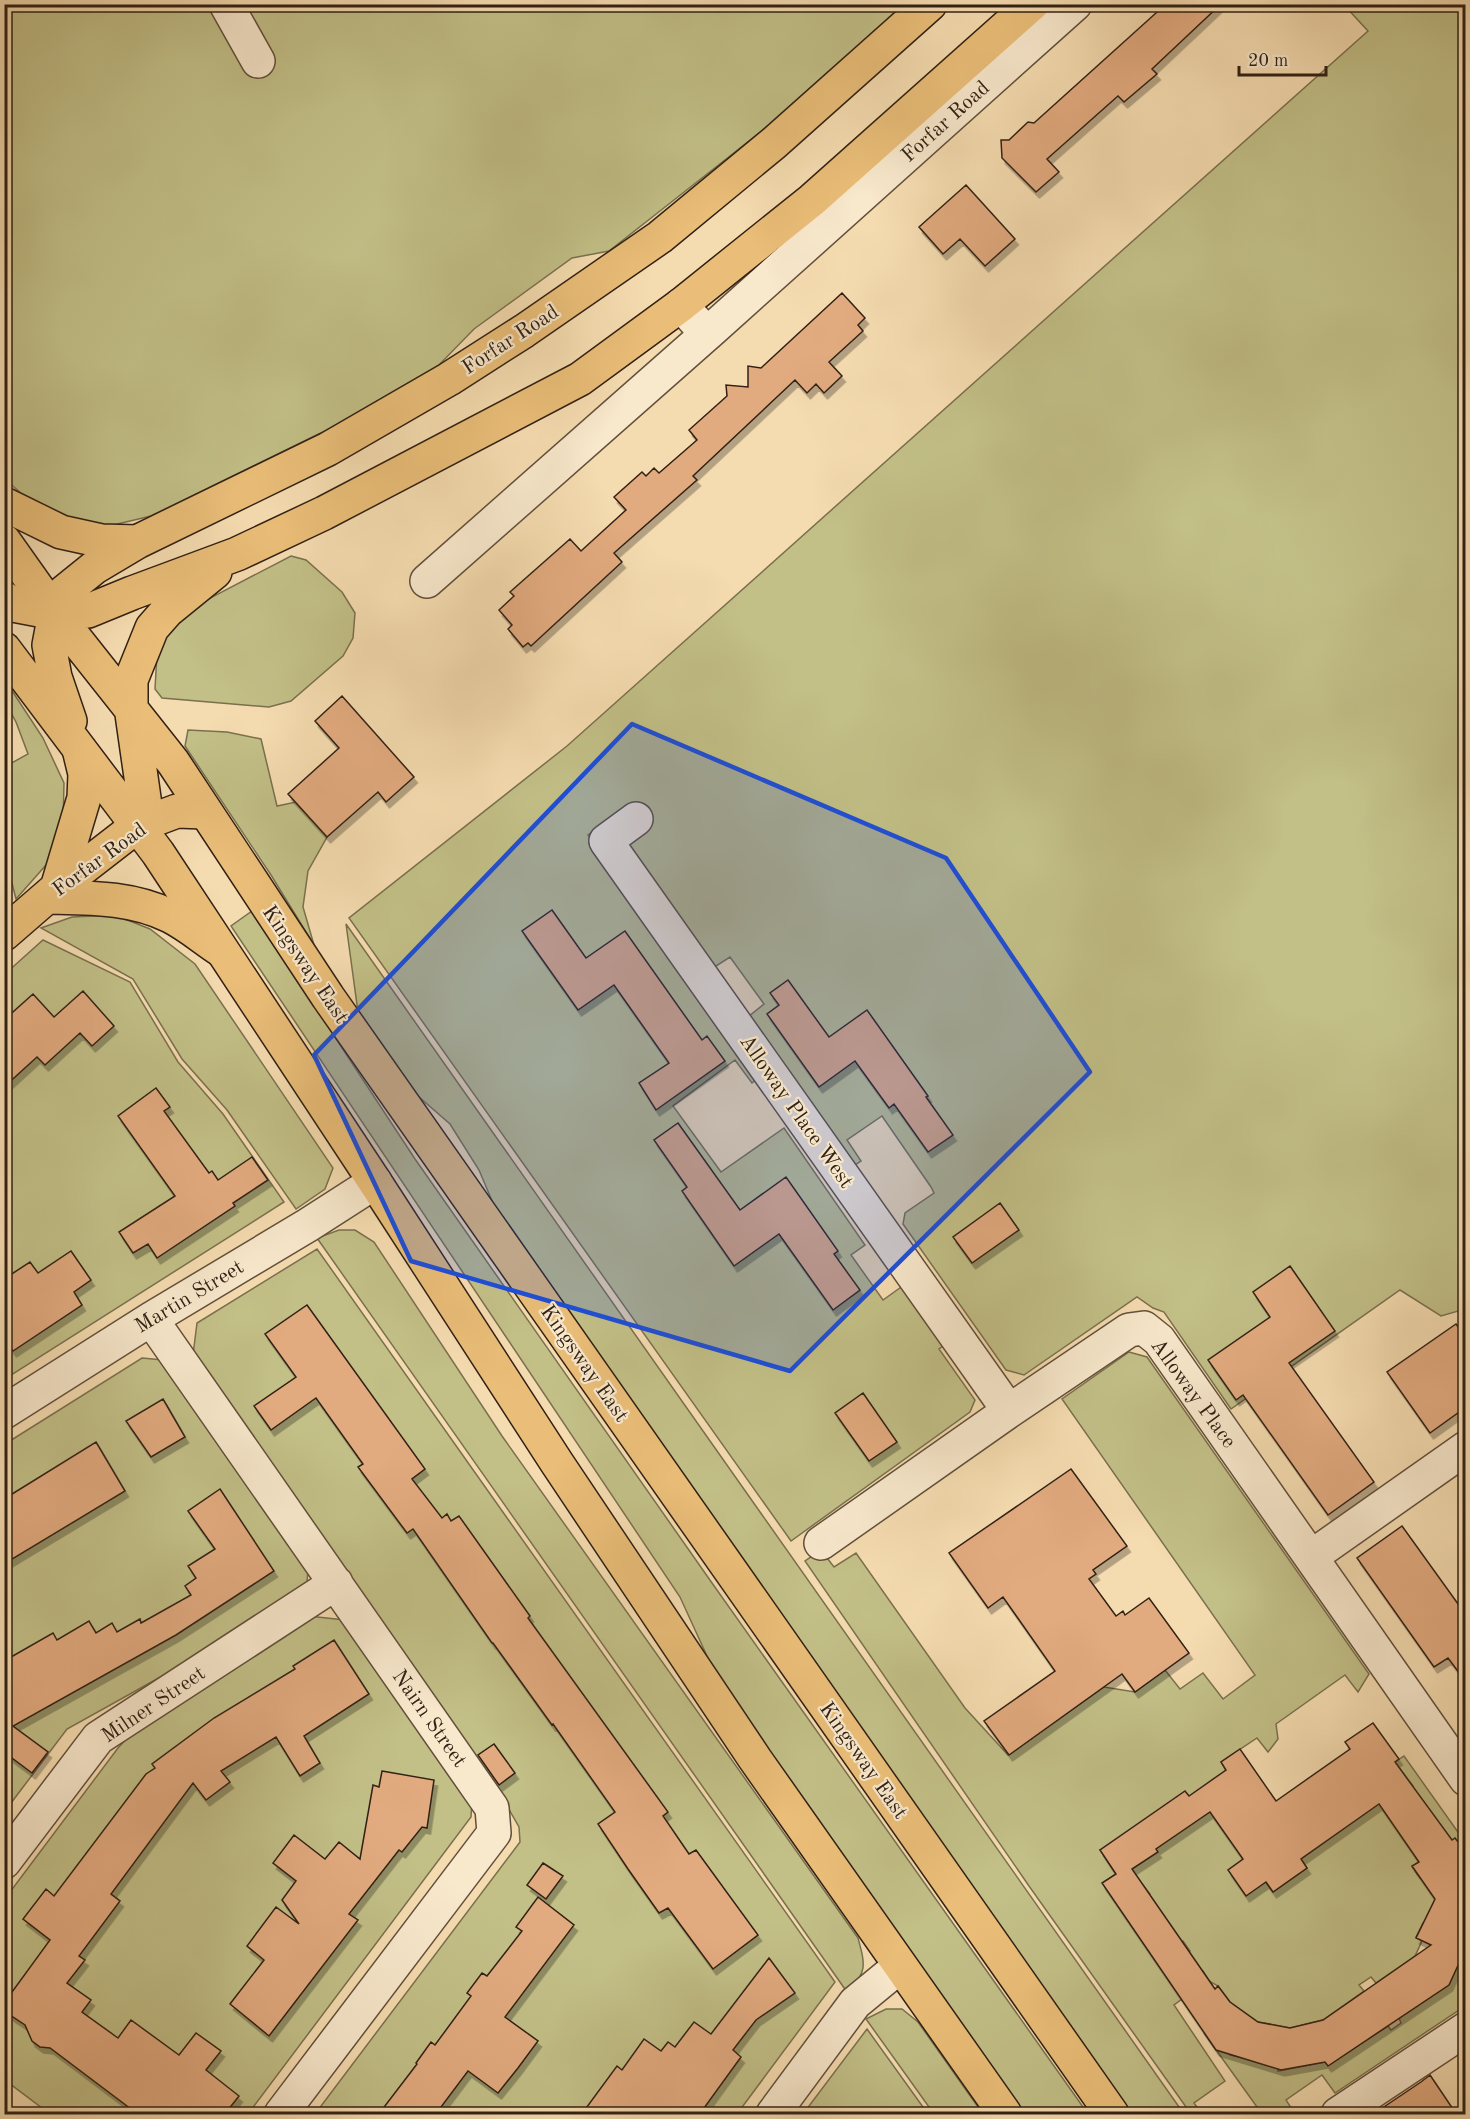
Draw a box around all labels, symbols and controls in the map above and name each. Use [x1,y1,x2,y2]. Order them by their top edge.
scale bar [1239,39,1326,77]
text: 20 m [1248,52,1288,70]
street label: Forfar Road [898,77,994,167]
street label: Forfar Road [459,301,563,379]
street label: Forfar Road [49,819,151,901]
street label: Kingsway East [258,902,352,1028]
street label: Alloway Place West [735,1031,856,1192]
street label: Martin Street [132,1257,248,1338]
street label: Kingsway East [536,1302,632,1426]
street label: Alloway Place [1146,1335,1239,1452]
street label: Milner Street [98,1663,209,1748]
street label: Nairn Street [388,1666,470,1771]
street label: Kingsway East [815,1699,911,1823]

